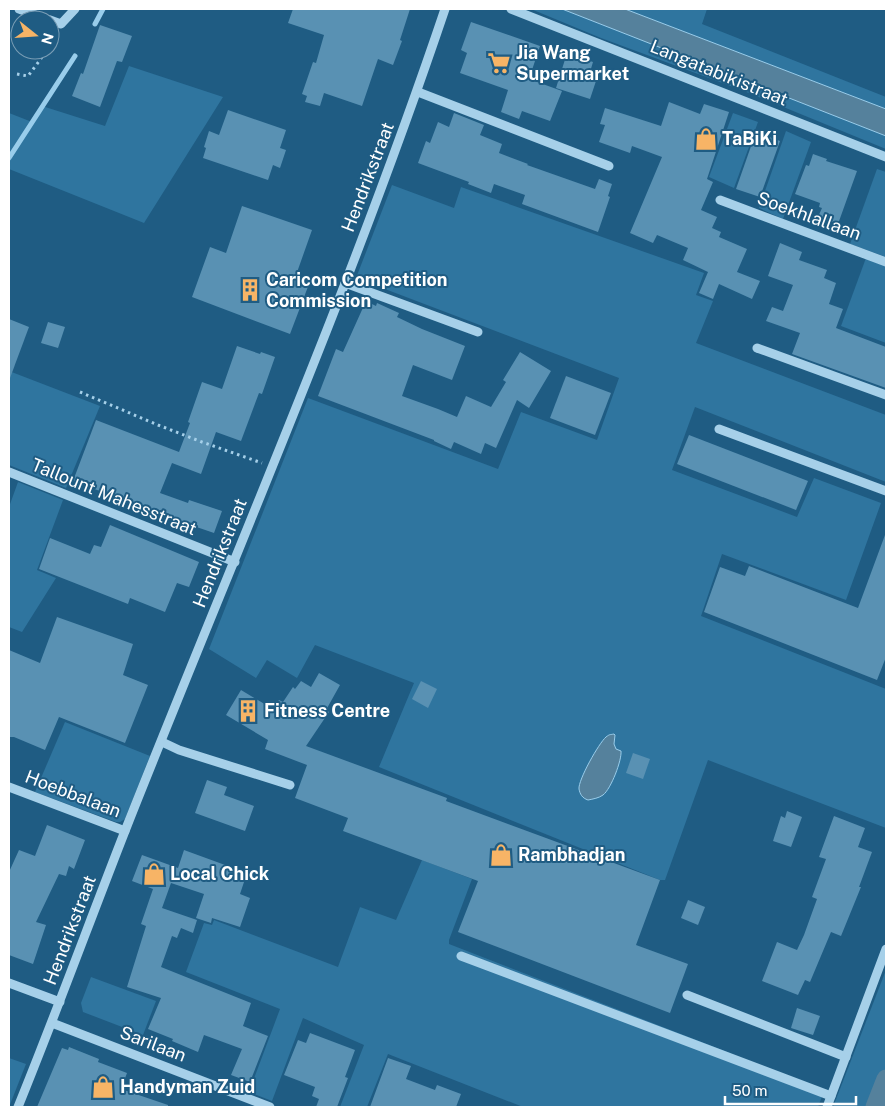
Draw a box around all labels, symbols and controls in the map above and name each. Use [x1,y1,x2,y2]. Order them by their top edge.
north arrow [10,10,60,60]
text: N [38,31,57,46]
street label: Langatabikistraat [647,35,791,110]
place label: Jia Wang Supermarket [516,42,629,84]
supermarket icon: Jia Wang Supermarket [486,50,512,76]
street label: Hendrikstraat [337,119,398,235]
shop icon: TaBiKi [693,126,719,152]
place label: TaBiKi [722,128,777,149]
street label: Soekhlallaan [754,187,864,244]
place label: Caricom Competition Commission [266,269,448,311]
building icon: Caricom Competition Commission [237,277,263,303]
street label: Tallount Mahesstraat [28,454,200,539]
street label: Hendrikstraat [188,495,251,610]
building icon: Fitness Centre [235,698,261,724]
place label: Fitness Centre [264,700,390,721]
street label: Hoebbalaan [22,766,124,821]
shop icon: Rambhadjan [488,842,514,868]
place label: Rambhadjan [518,844,625,865]
shop icon: Local Chick [141,861,167,887]
place label: Local Chick [170,863,270,884]
street label: Hendrikstraat [39,872,100,988]
street label: Sarilaan [117,1021,189,1066]
shop icon: Handyman Zuid [90,1074,116,1100]
scale bar [725,1074,856,1106]
place label: Handyman Zuid [120,1076,255,1097]
text: 50 m [732,1082,767,1099]

